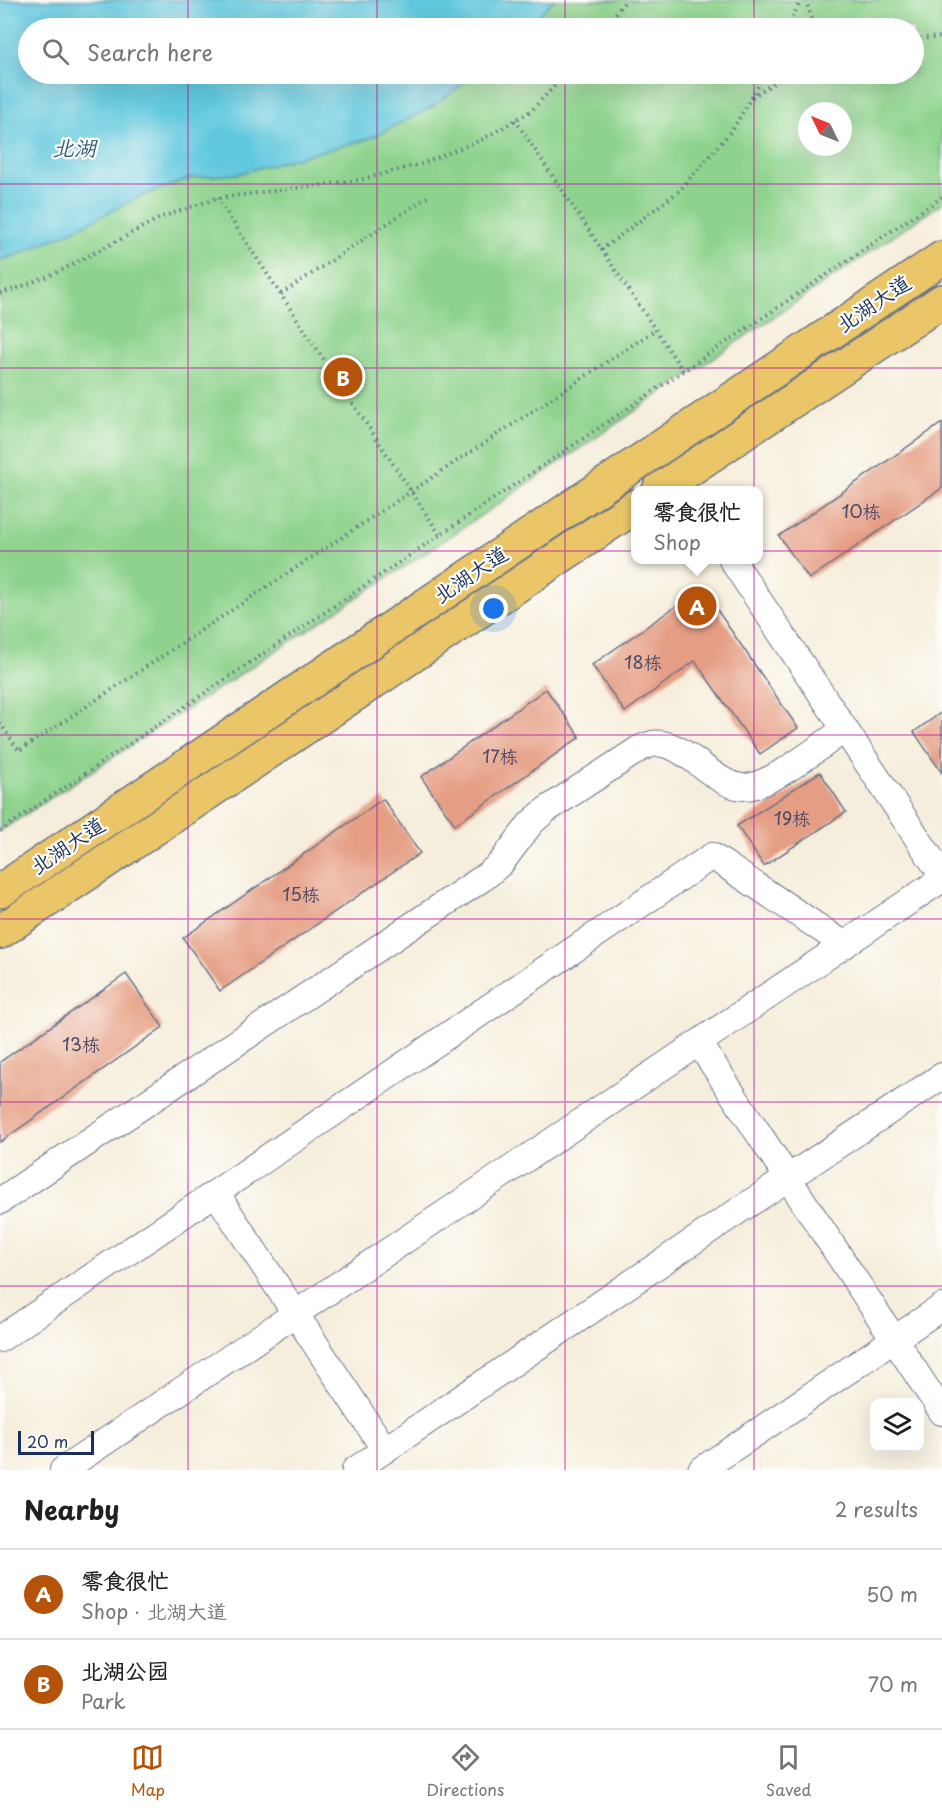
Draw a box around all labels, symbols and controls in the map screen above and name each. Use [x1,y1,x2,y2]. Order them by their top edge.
search box [18,18,924,84]
icon: search [39,35,72,68]
text: Search here [87,35,213,68]
north arrow [798,102,852,156]
water label: 北湖 [52,130,98,163]
street label: 北湖大道 [829,266,917,339]
pin: B [324,354,362,400]
popup [631,486,763,564]
text: 零食很忙 [653,494,741,527]
house number: 10栋 [841,497,881,524]
text: Shop [653,527,701,557]
street label: 北湖大道 [426,537,514,610]
pin: A [678,584,716,628]
your location [479,594,508,623]
house number: 18栋 [624,648,662,675]
house number: 17栋 [482,742,518,769]
house number: 19栋 [774,804,810,831]
street label: 北湖大道 [23,808,111,881]
house number: 15栋 [282,880,320,907]
house number: 13栋 [62,1030,100,1057]
map controls [870,1398,924,1452]
button: layers [870,1398,924,1452]
scale bar [18,1428,94,1456]
text: 20 m [27,1429,68,1453]
text: Nearby [24,1490,119,1529]
text: 2 results [835,1494,918,1524]
text: 零食很忙 [81,1563,169,1596]
text: A [36,1579,51,1609]
text: 50 m [866,1579,918,1609]
text: Shop · 北湖大道 [81,1596,227,1626]
text: 北湖公园 [81,1653,169,1686]
text: B [37,1669,50,1699]
text: 70 m [868,1669,918,1699]
text: Park [81,1686,126,1716]
tab: Map [131,1741,165,1801]
tab: Directions [426,1741,504,1801]
tab: Saved [766,1741,811,1801]

